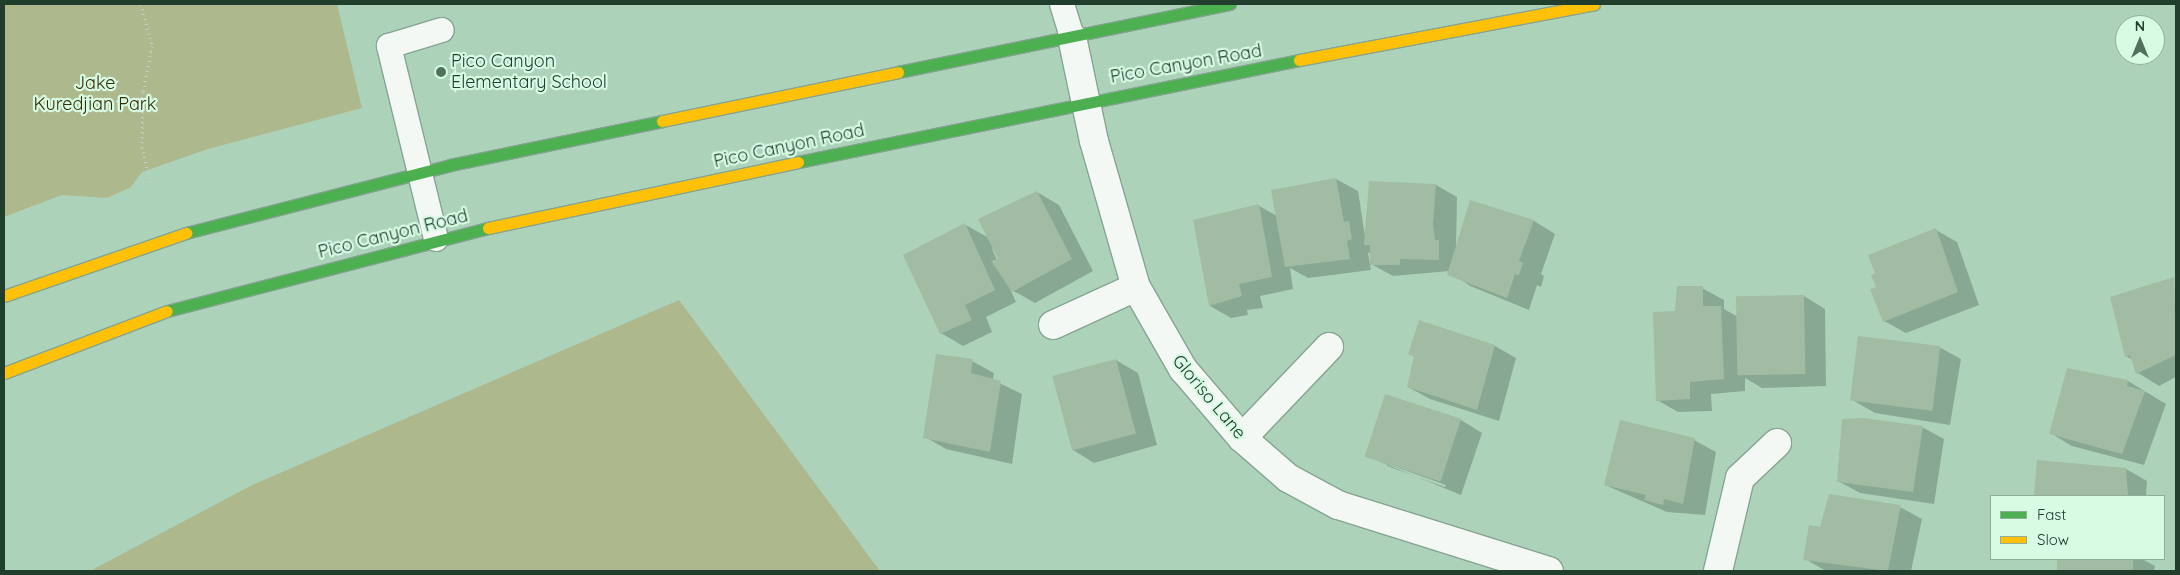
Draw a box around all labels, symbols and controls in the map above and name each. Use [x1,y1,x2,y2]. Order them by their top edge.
north arrow [2115,15,2165,65]
text: N [2135,17,2145,35]
street label: Pico Canyon Road [1108,40,1264,88]
place label: Pico Canyon Elementary School [451,51,607,94]
marker: Pico Canyon Elementary School [435,66,447,78]
park label: Jake Kuredjian Park [34,73,156,116]
street label: Pico Canyon Road [712,119,866,173]
street label: Pico Canyon Road [316,205,470,263]
street label: Gloriso Lane [1167,350,1251,444]
legend [1990,495,2165,560]
text: Fast [2037,505,2066,524]
text: Slow [2037,530,2069,549]

